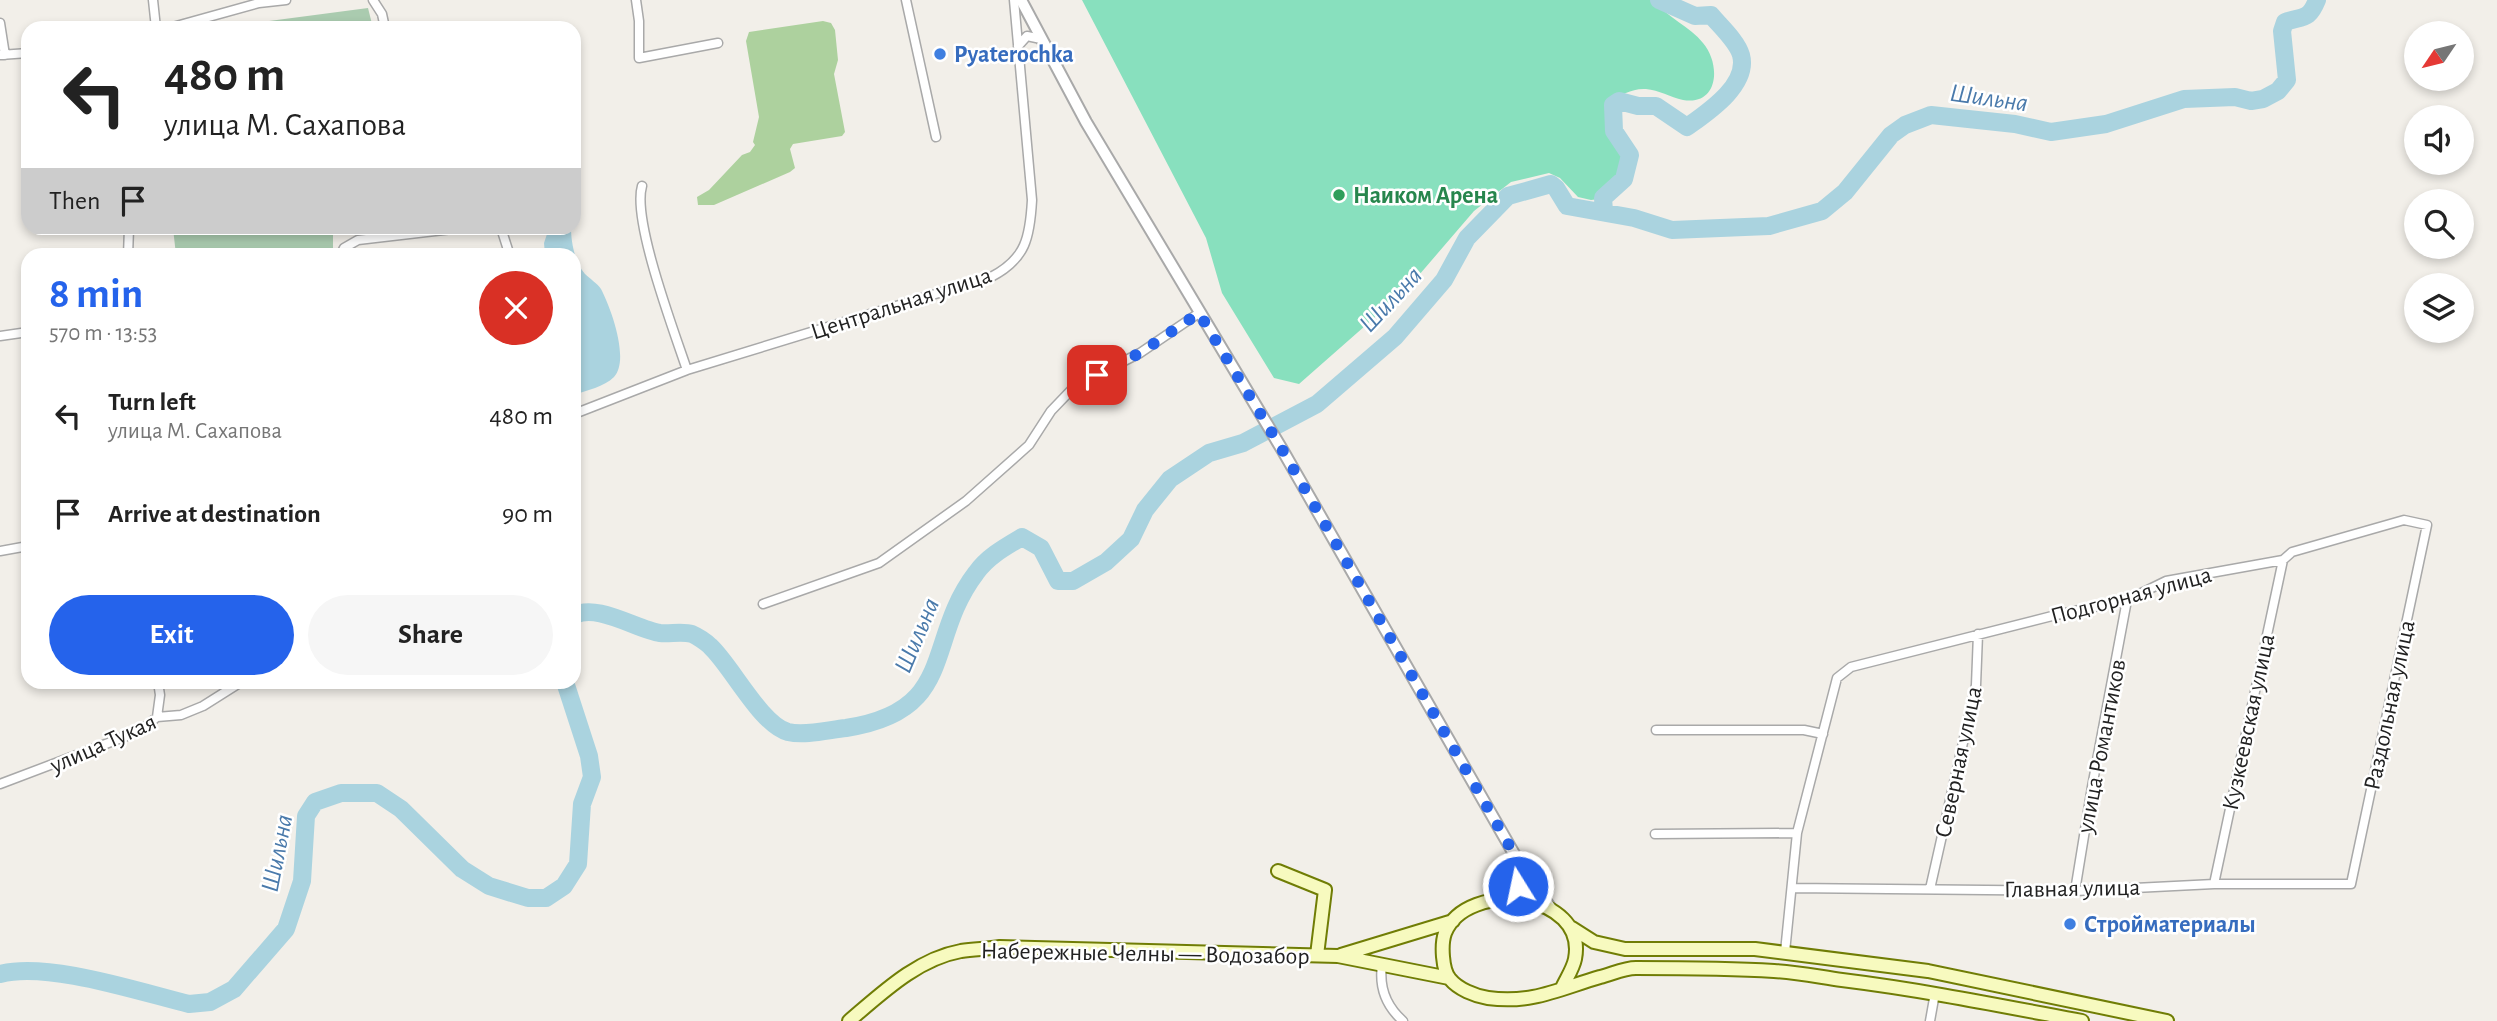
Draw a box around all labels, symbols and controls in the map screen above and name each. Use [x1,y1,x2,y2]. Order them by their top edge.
north arrow [2404,21,2474,91]
map controls [2404,21,2474,343]
place label: Pyaterochka [954,43,1074,67]
marker: Pyaterochka [932,46,948,62]
icon: left [49,49,140,140]
text: 480 m [164,51,285,100]
water label: Шильна [1948,80,2030,116]
button: sound [2404,105,2474,175]
text: улица М. Сахапова [164,109,406,141]
icon: arrive [114,182,152,220]
place label: Наиком Арена [1353,184,1498,208]
marker: Наиком Арена [1331,187,1347,203]
text: Then [49,188,100,214]
button: search [2404,189,2474,259]
water label: Шильна [1354,262,1427,337]
street label: Центральная улица [808,263,995,345]
button: close [479,271,553,345]
text: 8 min [49,273,143,315]
button: layers [2404,273,2474,343]
text: 570 m · 13:53 [49,322,157,345]
pin [1067,345,1127,405]
icon: arrive [1078,356,1116,394]
text: Turn left [108,389,196,415]
icon: left [49,397,87,435]
text: 480 m [489,403,553,429]
text: улица М. Сахапова [108,420,282,443]
icon: arrive [49,495,87,533]
text: Arrive at destination [108,501,321,527]
text: 90 m [502,501,553,527]
street label: Подгорная улица [2048,563,2215,629]
water label: Шильна [890,594,944,677]
button: Exit [49,595,294,675]
button: Share [308,595,553,675]
street label: Раздольная улица [2360,618,2420,792]
street label: Кузкеевская улица [2219,632,2279,813]
street label: улица Романтиков [2073,657,2131,836]
street label: Северная улица [1931,684,1987,840]
street label: улица Тукая [46,710,160,778]
water label: Шильна [257,812,297,894]
position arrow [1481,849,1555,923]
street label: Главная улица [2004,876,2140,902]
place label: Стройматериалы [2084,913,2256,937]
marker: Стройматериалы [2062,916,2078,932]
street label: Набережные Челны — Водозабор [980,939,1310,969]

